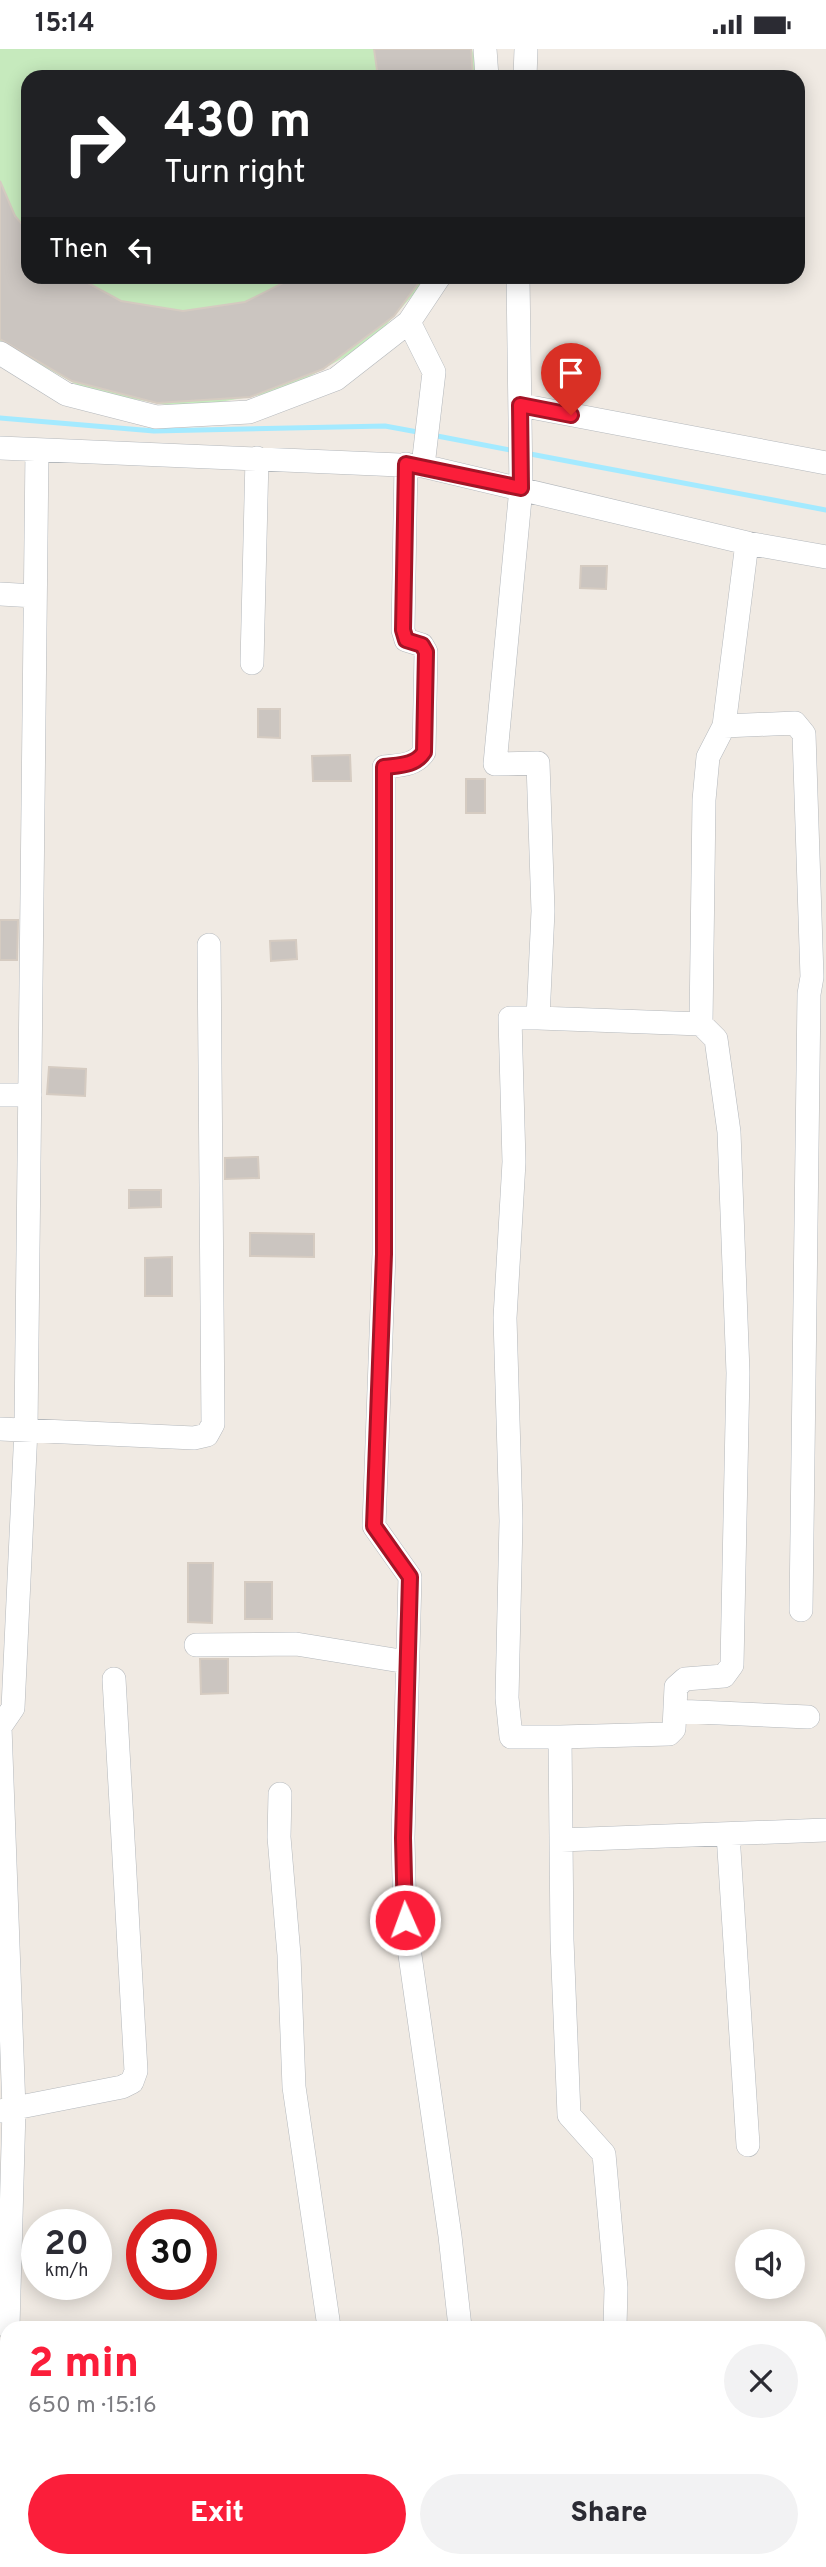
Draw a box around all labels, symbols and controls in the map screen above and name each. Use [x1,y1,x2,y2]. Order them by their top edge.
text: 15:14 [35,8,95,41]
text: 430 m [164,93,312,155]
icon: right [49,98,140,189]
text: Turn right [164,154,306,194]
icon: left [122,231,160,269]
text: Then [49,234,108,267]
pin [541,343,601,415]
icon: arrive [552,354,590,392]
position arrow [368,1883,442,1957]
speed limit sign: 30 [126,2209,217,2300]
text: 20 [44,2223,89,2267]
map controls [735,2229,805,2299]
button: sound [735,2229,805,2299]
text: km/h [45,2260,88,2283]
text: 2 min [28,2339,139,2392]
button: close [724,2344,798,2418]
text: 650 m · 15:16 [28,2392,157,2421]
button: Exit [28,2474,406,2554]
button: Share [420,2474,798,2554]

